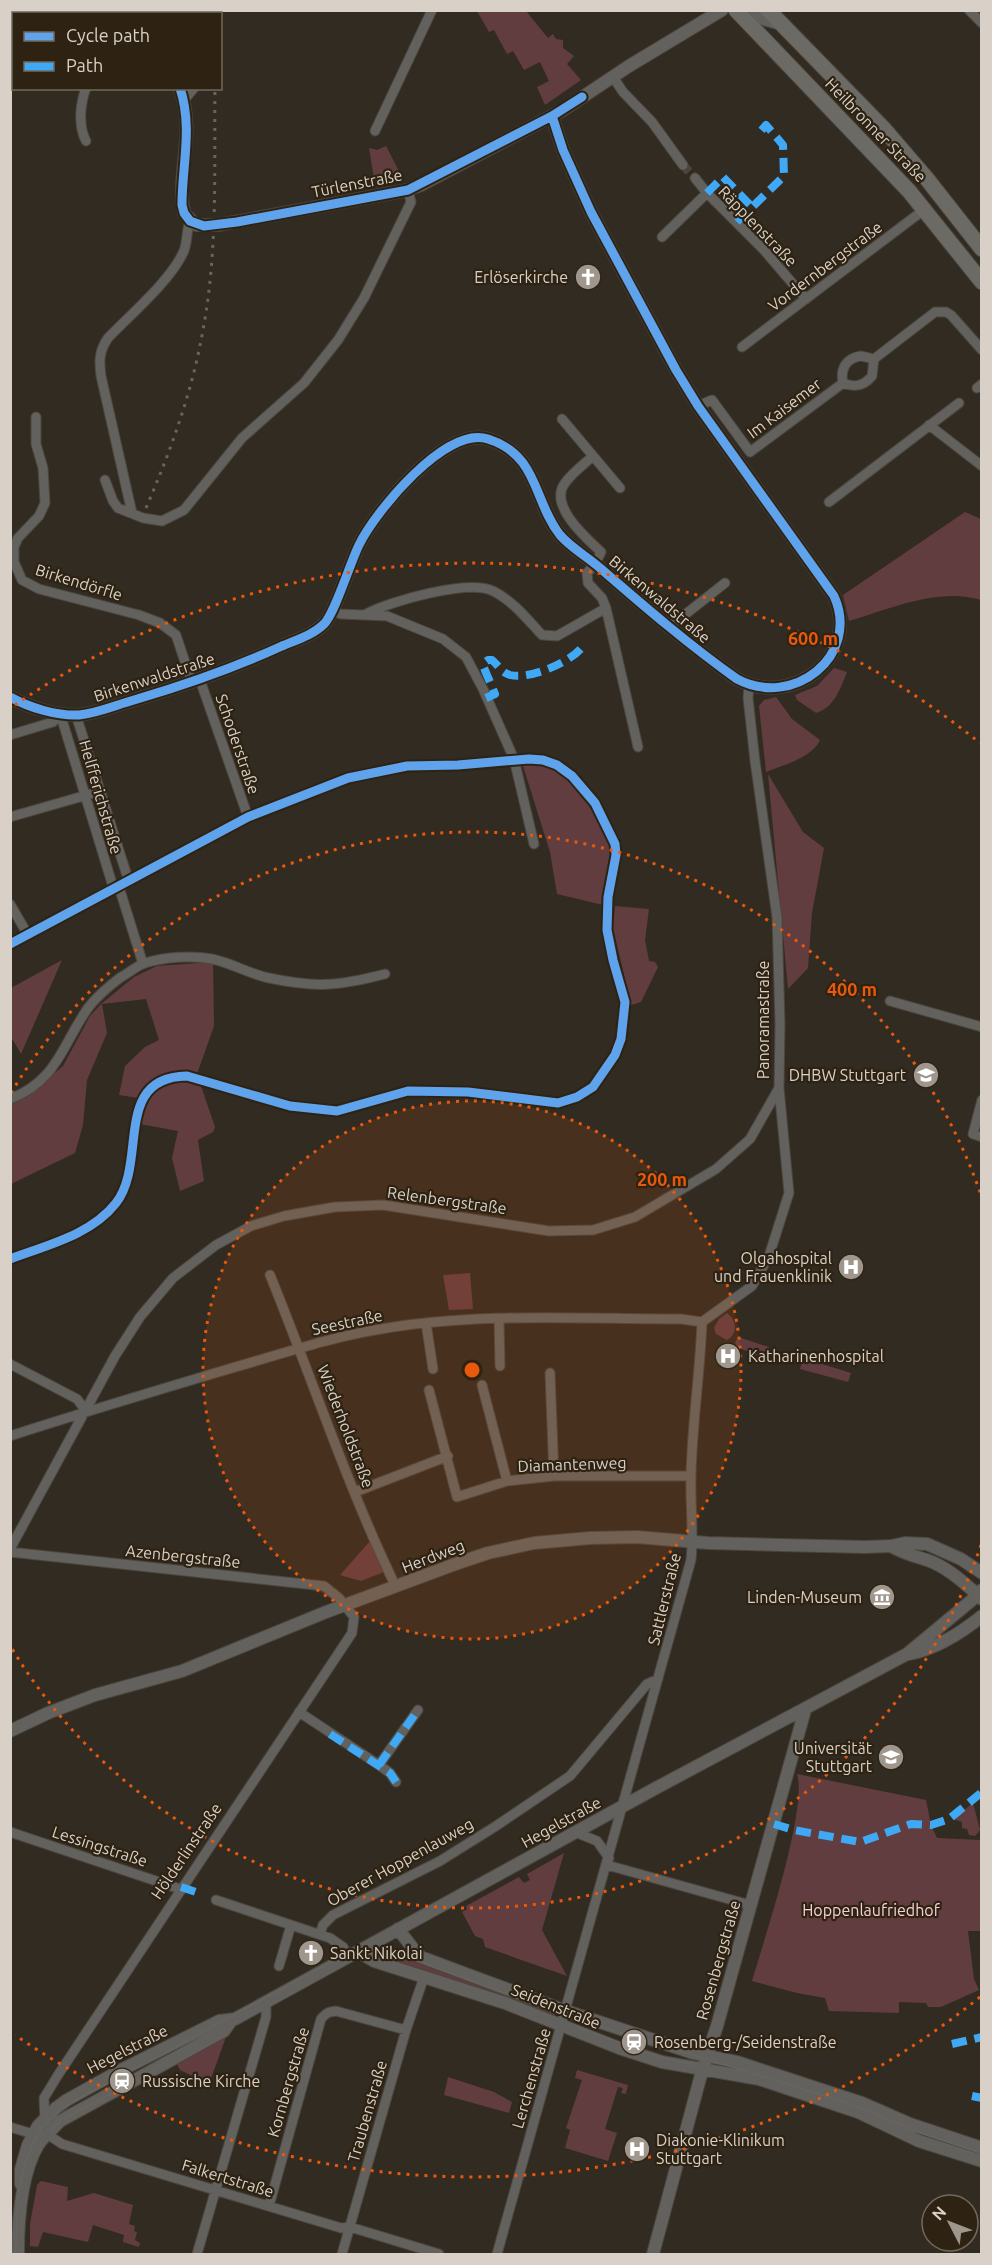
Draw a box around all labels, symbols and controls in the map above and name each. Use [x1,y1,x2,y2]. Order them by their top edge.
legend [12,12,222,90]
text: Cycle path [66,25,150,45]
text: Path [66,55,103,75]
street label: Heilbronner Straße [822,74,930,186]
street label: Türlenstraße [310,165,404,201]
street label: Räpplenstraße [715,182,801,270]
street label: Vordernbergstraße [765,217,885,315]
church icon: Erlöserkirche [573,262,603,292]
place label: Erlöserkirche [474,268,568,286]
street label: Im Kaisemer [743,374,825,442]
street label: Birkenwaldstraße [606,552,714,646]
street label: Birkendörfle [33,560,125,604]
text: 600 m [788,628,838,648]
street label: Birkenwaldstraße [91,649,217,705]
street label: Schoderstraße [212,692,264,796]
street label: Helfferichstraße [76,738,126,856]
street label: Panoramastraße [754,961,772,1079]
text: 400 m [827,979,877,999]
school or university icon: DHBW Stuttgart [911,1060,941,1090]
place label: DHBW Stuttgart [789,1066,907,1084]
text: 200 m [637,1169,687,1189]
street label: Relenbergstraße [386,1183,508,1217]
place label: Olgahospital und Frauenklinik [714,1249,832,1285]
hospital icon: Olgahospital und Frauenklinik [836,1252,866,1282]
street label: Seestraße [310,1306,384,1338]
hospital icon: Katharinenhospital [713,1341,743,1371]
place label: Katharinenhospital [748,1347,884,1365]
centre of rings [462,1360,482,1380]
street label: Wiederholdstraße [314,1362,378,1490]
street label: Diamantenweg [517,1453,627,1475]
street label: Herdweg [399,1536,467,1576]
street label: Azenbergstraße [125,1541,241,1571]
street label: Sattlerstraße [644,1551,684,1647]
museum icon: Linden-Museum [867,1582,897,1612]
place label: Linden-Museum [747,1588,862,1606]
place label: Universität Stuttgart [794,1739,873,1775]
school or university icon: Universität Stuttgart [876,1742,906,1772]
street label: Hegelstraße [518,1793,604,1851]
street label: Hölderlinstraße [147,1799,225,1903]
street label: Oberer Hoppenlauweg [324,1814,476,1910]
street label: Lessingstraße [50,1822,150,1870]
street label: Rosenbergstraße [692,1898,744,2022]
park label: Hoppenlaufriedhof [802,1901,941,1919]
church icon: Sankt Nikolai [296,1938,326,1968]
place label: Sankt Nikolai [330,1944,423,1962]
street label: Seidenstraße [509,1980,603,2032]
street label: Hegelstraße [84,2021,170,2077]
street label: Kornbergstraße [264,2025,312,2139]
street label: Lerchenstraße [508,2026,554,2130]
station icon: Rosenberg-/Seidenstraße [619,2027,649,2057]
place label: Rosenberg-/Seidenstraße [654,2033,837,2051]
street label: Traubenstraße [344,2058,390,2164]
station icon: Russische Kirche [107,2066,137,2096]
place label: Russische Kirche [142,2072,260,2090]
place label: Diakonie-Klinikum Stuttgart [656,2131,785,2167]
hospital icon: Diakonie-Klinikum Stuttgart [622,2134,652,2164]
street label: Falkertstraße [180,2155,276,2201]
north arrow [920,2193,980,2253]
text: N [928,2203,950,2223]

